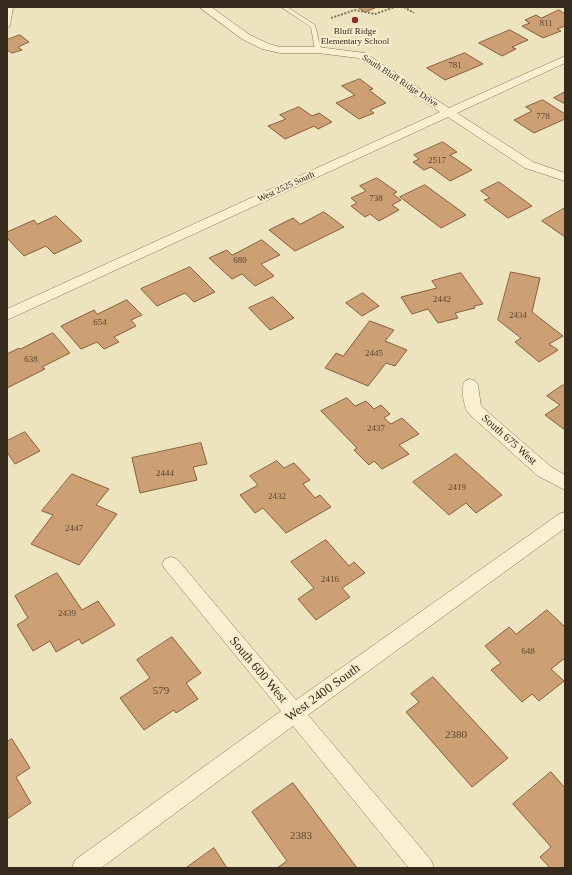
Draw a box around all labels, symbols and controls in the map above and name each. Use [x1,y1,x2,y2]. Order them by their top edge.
marker: Bluff Ridge Elementary School [350,15,360,25]
house number: 811 [539,19,553,29]
place label: Bluff Ridge Elementary School [321,27,389,48]
street label: South Bluff Ridge Drive [360,52,440,110]
house number: 781 [448,61,462,71]
house number: 778 [536,112,550,122]
house number: 2517 [428,156,446,166]
street label: West 2525 South [256,169,316,205]
house number: 738 [369,194,383,204]
house number: 680 [233,256,247,266]
house number: 2442 [433,295,451,305]
house number: 2434 [509,311,527,321]
house number: 654 [93,318,107,328]
house number: 2445 [365,349,383,359]
house number: 638 [24,355,38,365]
street label: South 675 West [479,412,539,468]
house number: 2437 [367,424,385,434]
house number: 2444 [156,469,174,479]
house number: 2419 [448,483,466,493]
house number: 2432 [268,492,286,502]
house number: 2447 [65,524,83,534]
house number: 2416 [321,575,339,585]
house number: 2439 [58,609,76,619]
street label: South 600 West [226,634,290,706]
house number: 648 [521,647,535,657]
street label: West 2400 South [283,661,363,725]
house number: 579 [153,684,169,698]
house number: 2380 [445,728,467,742]
house number: 2383 [290,829,312,843]

